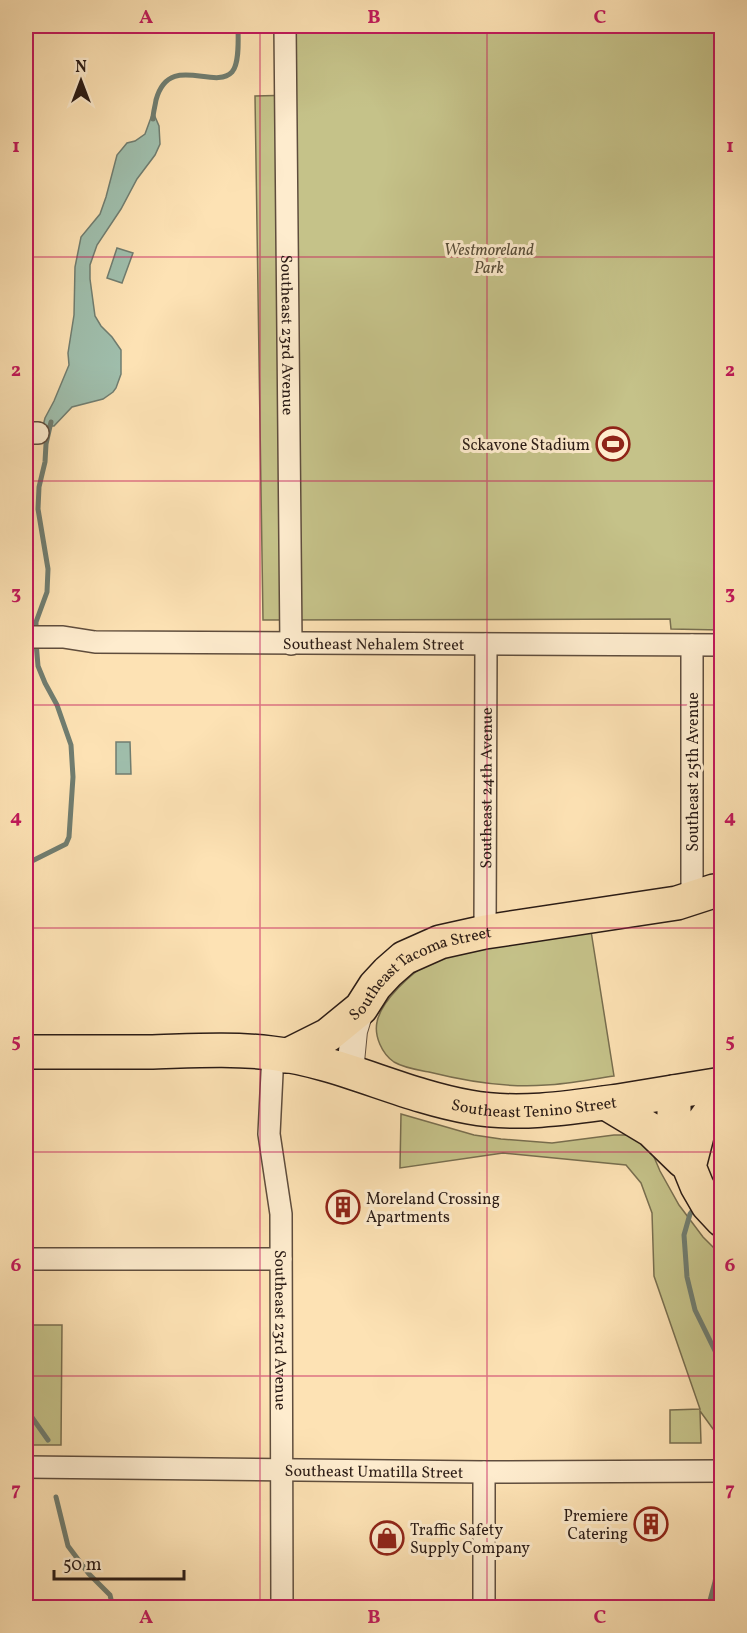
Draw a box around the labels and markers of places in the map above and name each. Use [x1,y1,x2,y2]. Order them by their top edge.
sports icon: Sckavone Stadium [595,426,631,462]
place label: Sckavone Stadium [462,435,590,457]
building icon: Moreland Crossing Apartments [325,1189,361,1225]
place label: Moreland Crossing Apartments [366,1189,500,1229]
place label: Premiere Catering [564,1506,628,1546]
building icon: Premiere Catering [633,1506,669,1542]
shop icon: Traffic Safety Supply Company [369,1520,405,1556]
place label: Traffic Safety Supply Company [410,1520,530,1560]

